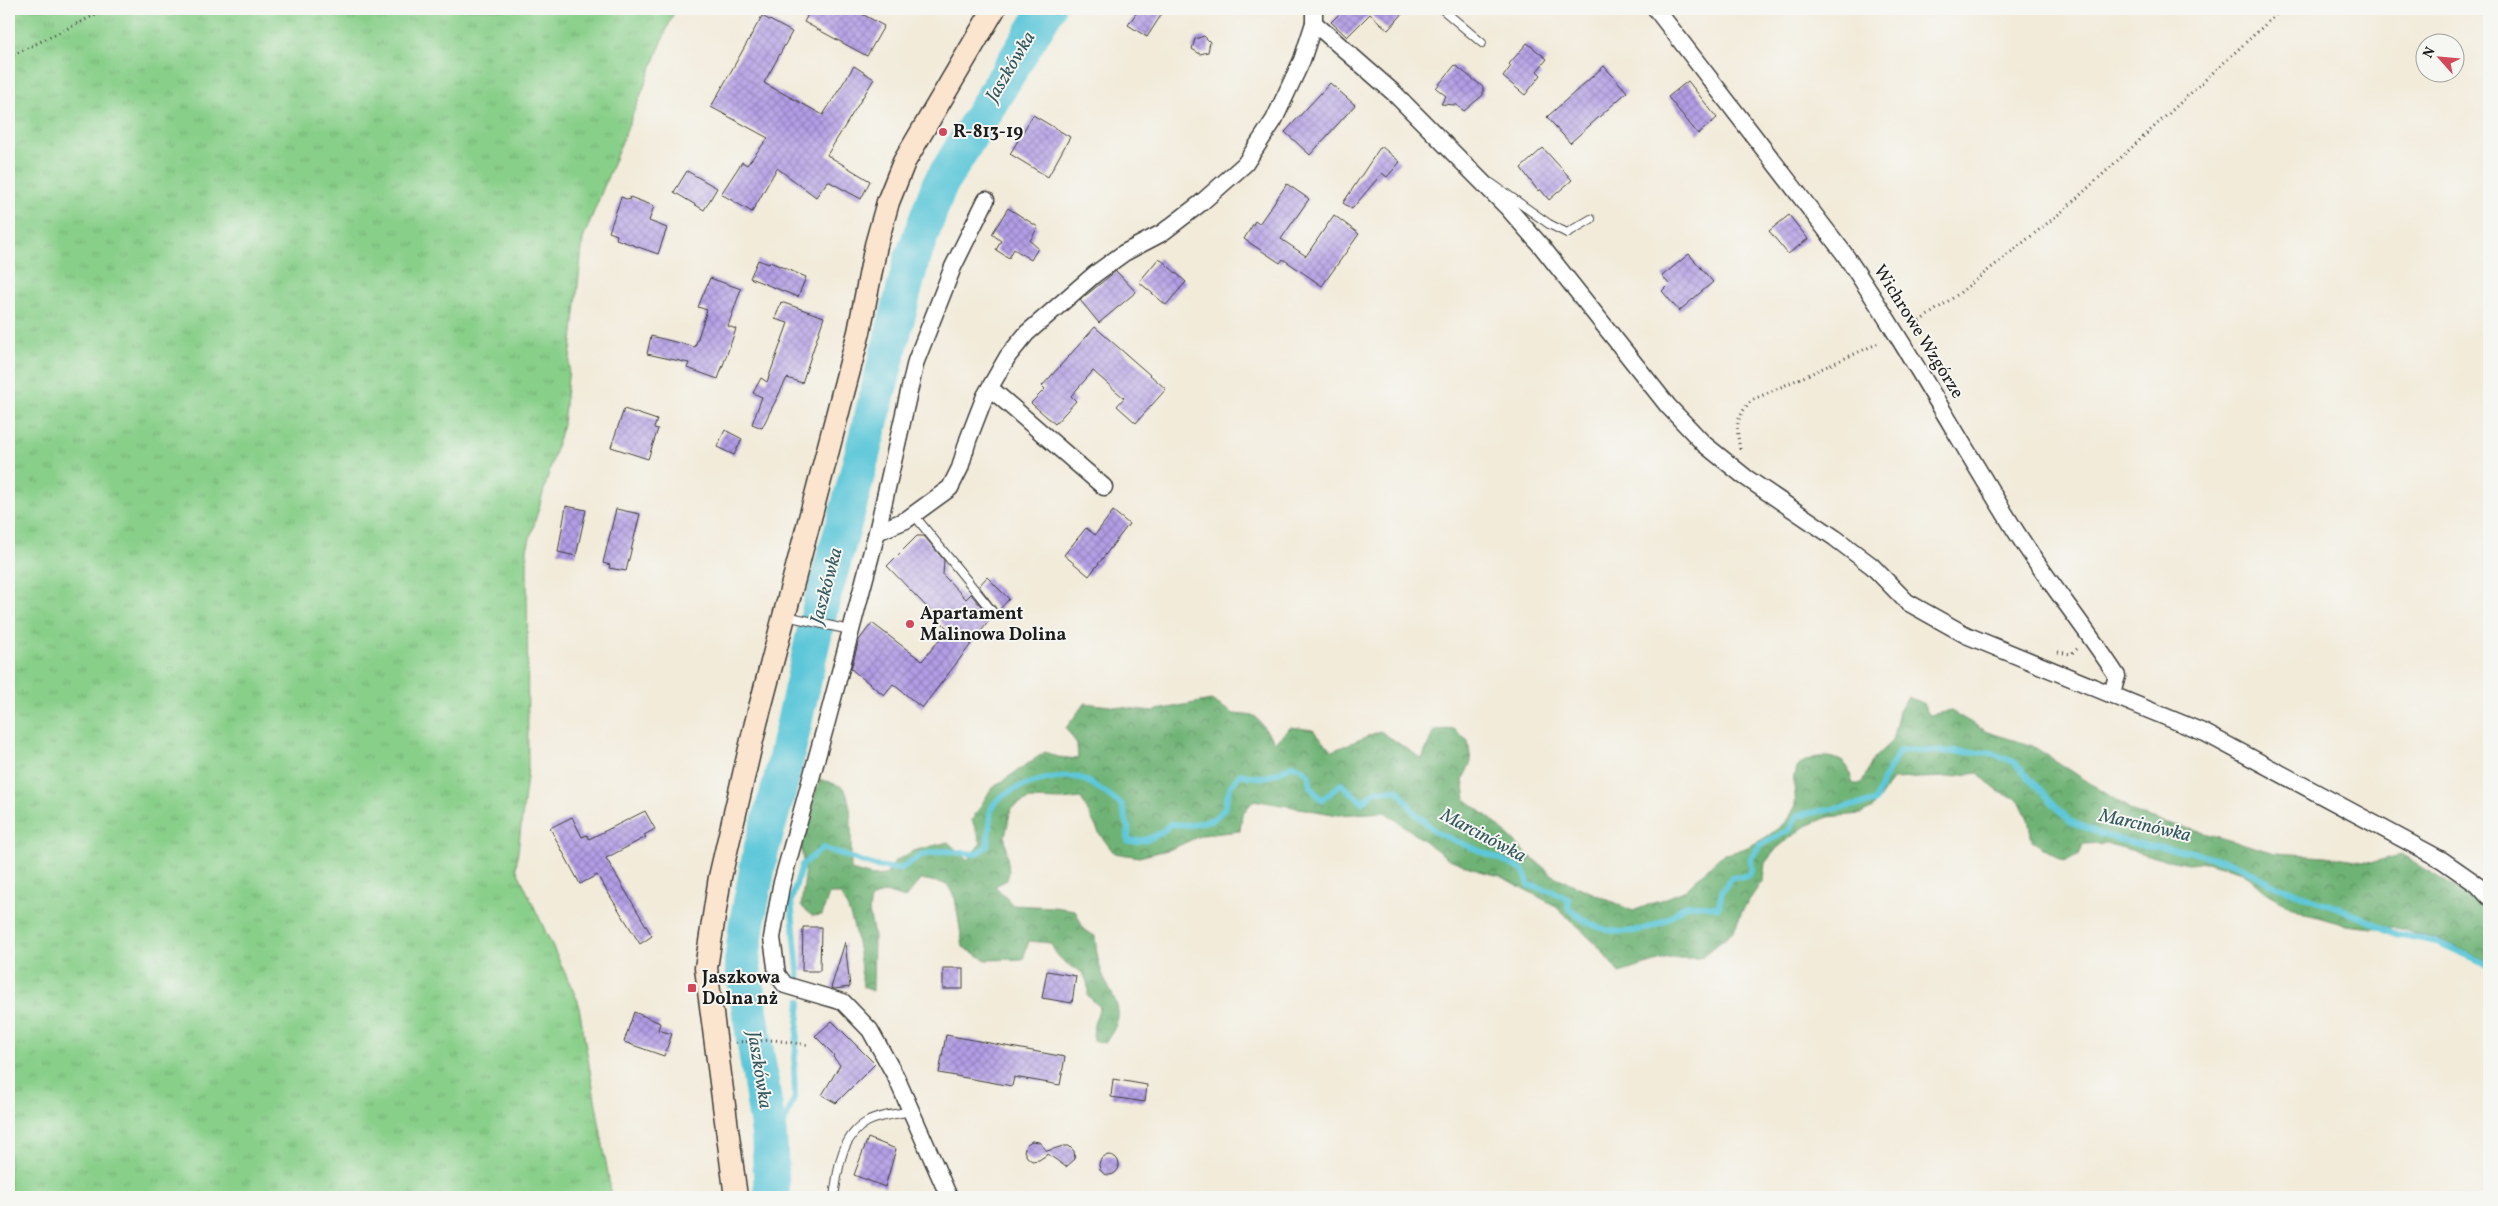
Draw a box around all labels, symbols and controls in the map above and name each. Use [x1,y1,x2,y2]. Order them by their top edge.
water label: Jaszkówka [979,27,1042,109]
north arrow [2416,32,2466,82]
text: N [2419,44,2441,62]
place label: R-813-19 [953,120,1023,145]
marker: R-813-19 [937,126,949,138]
street label: Wichrowe Wzgórze [1867,260,1969,404]
water label: Jaszkówka [804,545,850,629]
place label: Apartament Malinowa Dolina [920,602,1066,648]
marker: Apartament Malinowa Dolina [904,618,916,630]
water label: Marcinówka [1435,802,1530,869]
water label: Marcinówka [2096,803,2193,849]
place label: Jaszkowa Dolna nż [701,966,780,1012]
marker: Jaszkowa Dolna nż [686,982,698,994]
water label: Jaszkówka [740,1027,778,1111]

